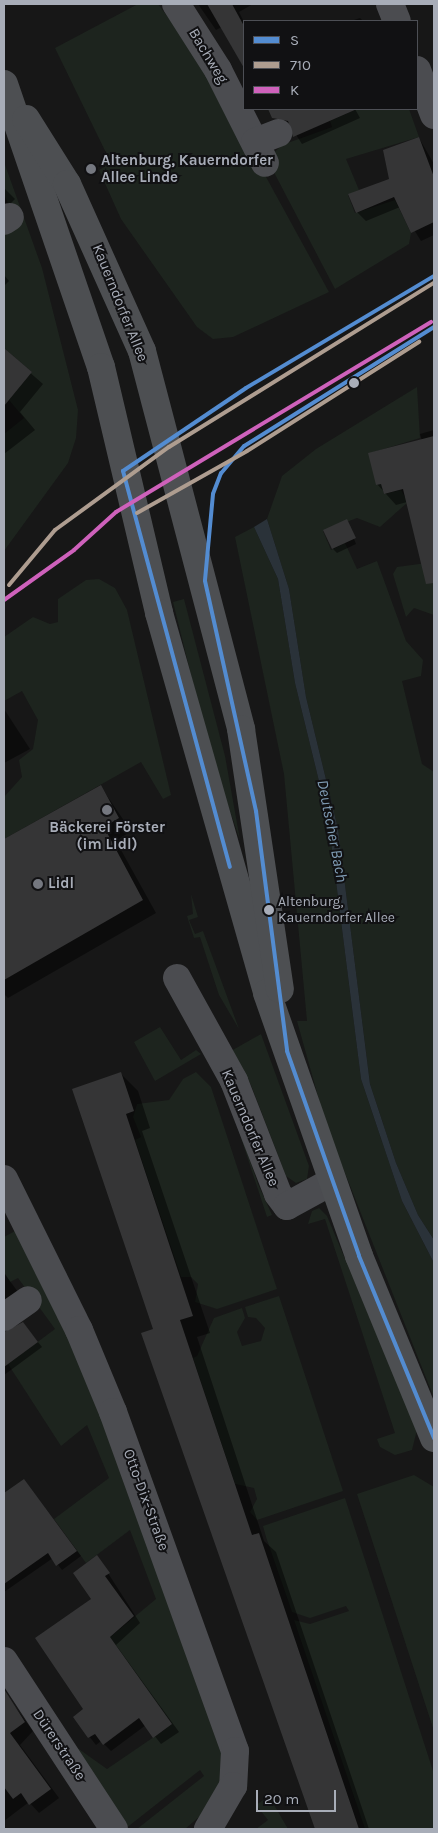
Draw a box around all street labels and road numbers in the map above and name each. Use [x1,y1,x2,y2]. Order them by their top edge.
street label: Bachweg [184,25,232,87]
street label: Kauerndorfer Allee [88,242,152,364]
street label: Kauerndorfer Allee [217,1067,283,1189]
street label: Otto-Dix-Straße [119,1447,173,1553]
street label: Dürerstraße [29,1706,89,1784]

